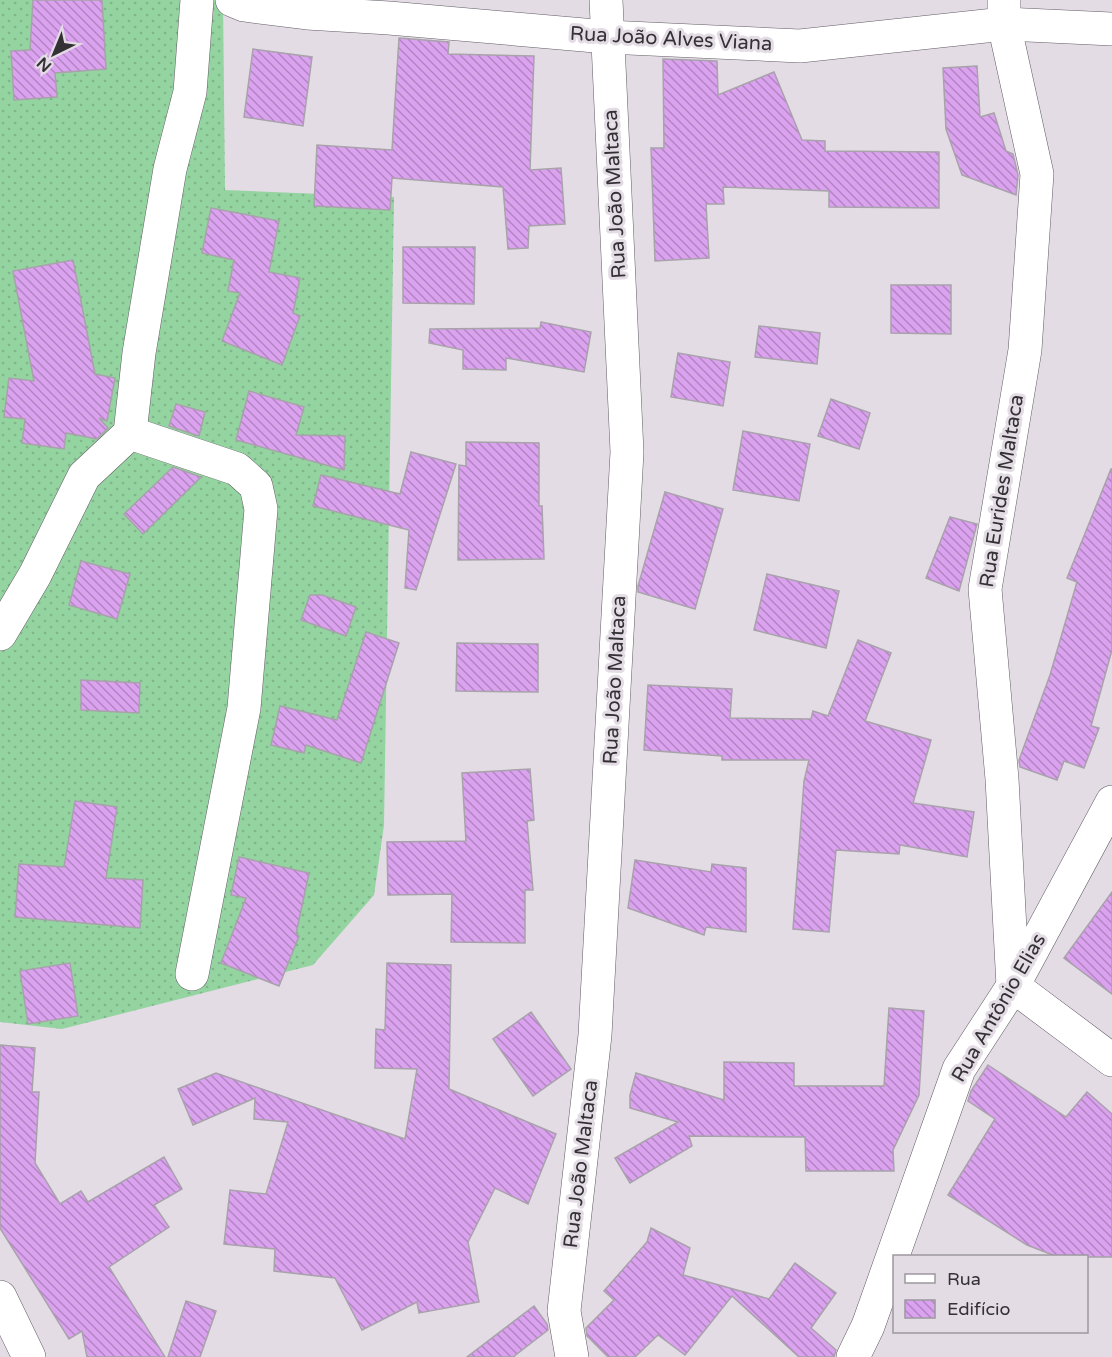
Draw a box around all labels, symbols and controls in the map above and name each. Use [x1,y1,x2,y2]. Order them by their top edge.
street label: Rua João Alves Viana [569,22,773,56]
north arrow [24,24,84,84]
text: N [33,53,56,76]
street label: Rua João Maltaca [599,109,631,279]
street label: Rua Eurides Maltaca [975,393,1029,589]
street label: Rua João Maltaca [599,595,631,765]
street label: Rua Antônio Elias [947,930,1051,1086]
street label: Rua João Maltaca [559,1079,603,1249]
legend [893,1255,1088,1333]
text: Rua [947,1268,981,1290]
text: Edifício [947,1298,1011,1320]

